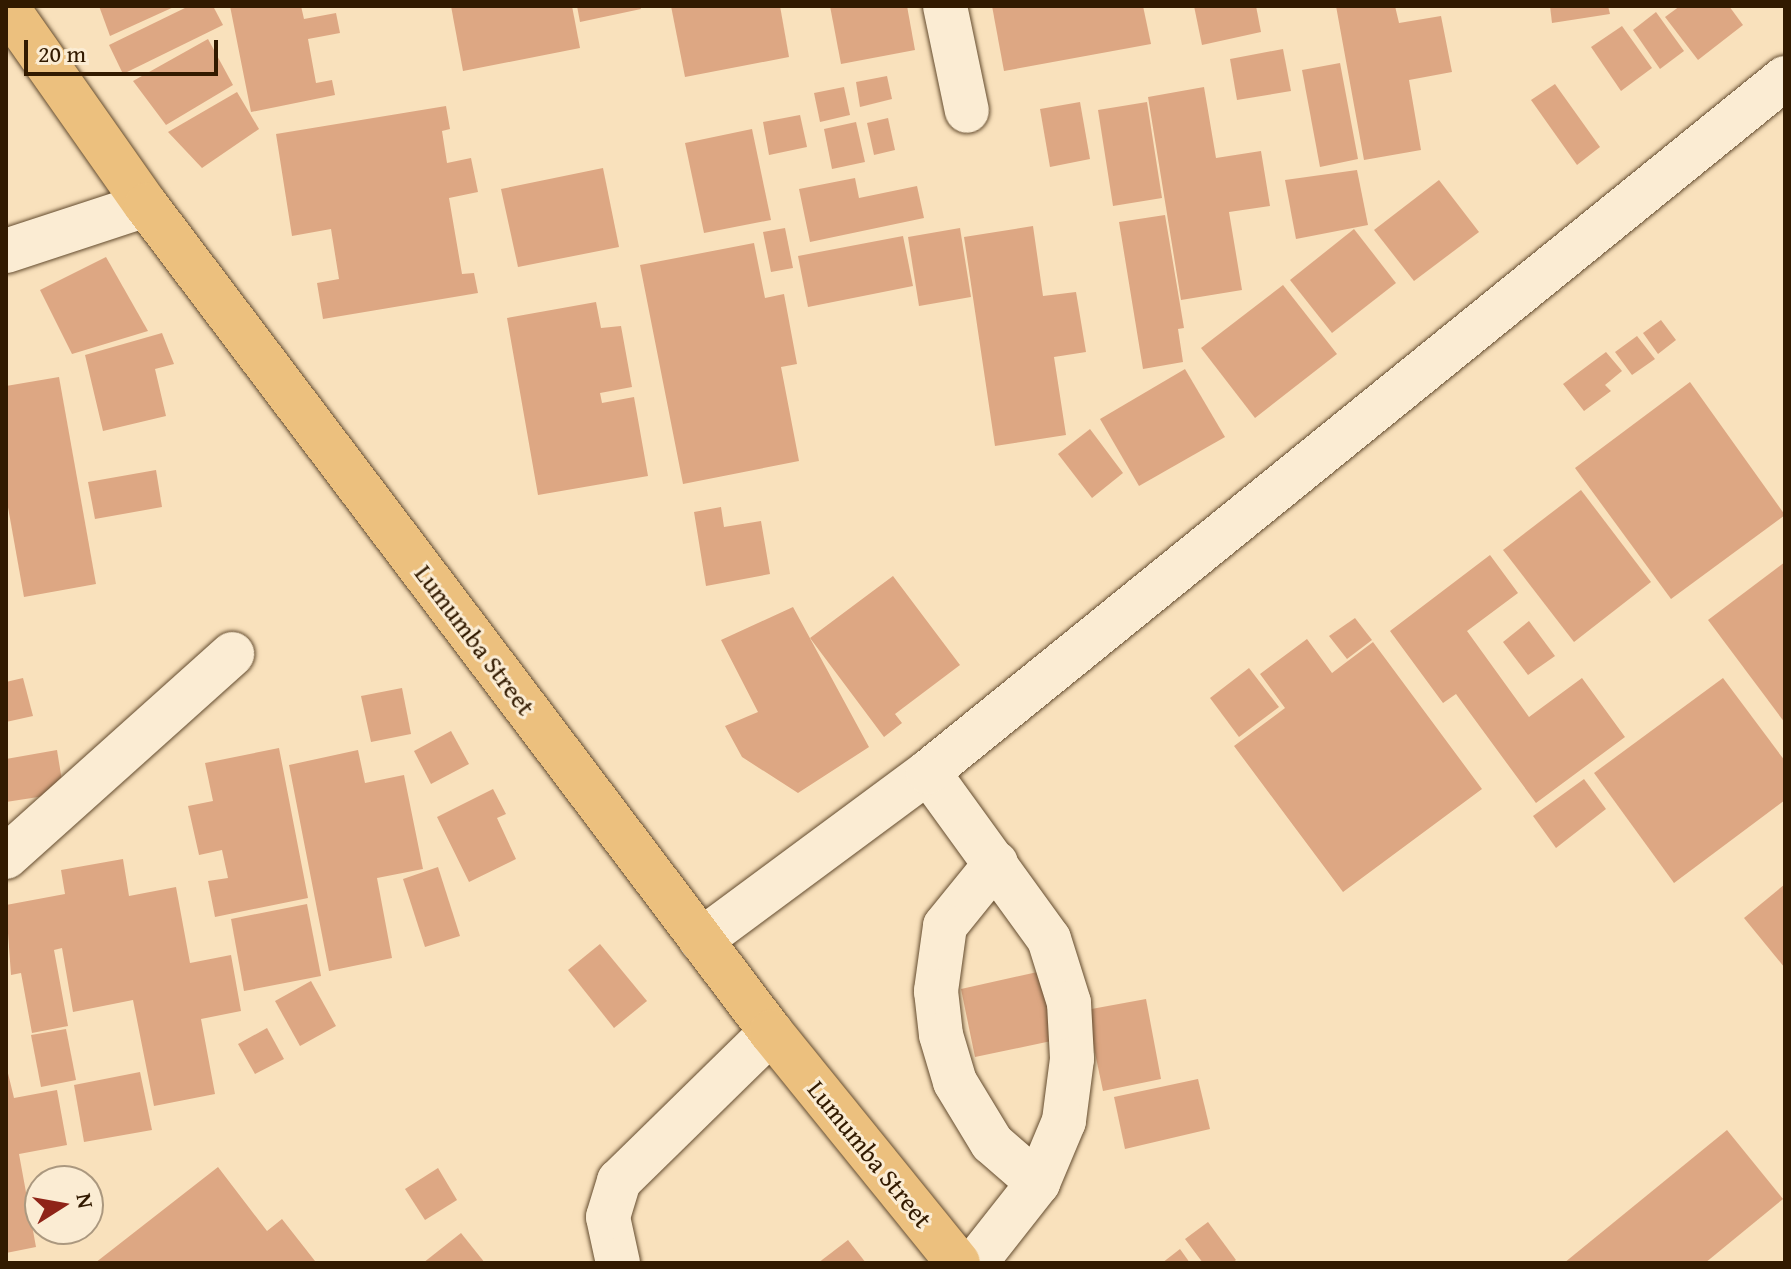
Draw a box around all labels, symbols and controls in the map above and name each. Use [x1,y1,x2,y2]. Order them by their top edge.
scale bar [28,24,222,74]
text: 20 m [38,36,86,71]
street label: Lumumba Street [408,559,542,721]
street label: Lumumba Street [801,1074,939,1234]
north arrow [24,1165,104,1245]
text: N [68,1191,103,1211]

